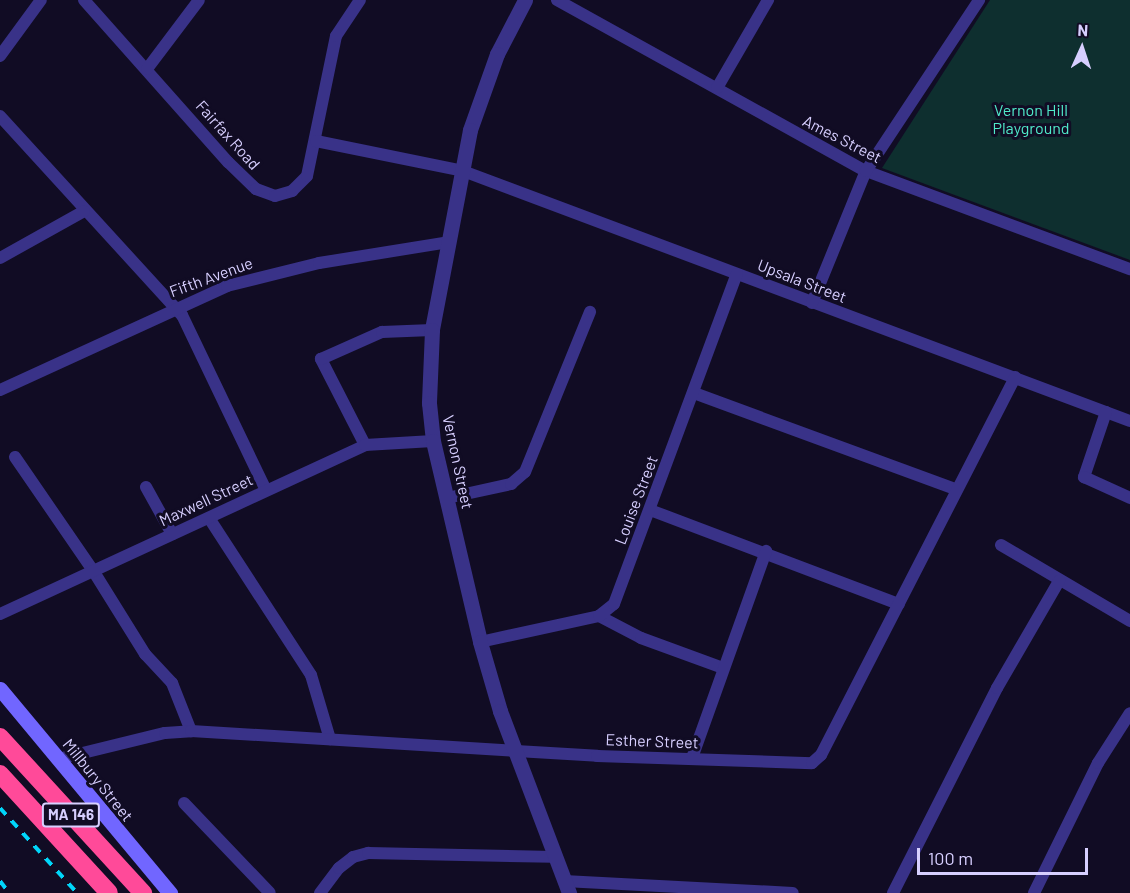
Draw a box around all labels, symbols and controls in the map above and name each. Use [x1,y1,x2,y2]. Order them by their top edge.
north arrow [1052,18,1112,78]
text: N [1077,20,1089,39]
street label: Fairfax Road [192,96,264,174]
park label: Vernon Hill Playground [992,100,1070,138]
street label: Ames Street [799,111,885,167]
street label: Fifth Avenue [167,253,255,301]
street label: Upsala Street [755,255,849,307]
street label: Vernon Street [439,413,477,511]
street label: Louise Street [610,453,662,547]
street label: Maxwell Street [156,470,256,530]
street label: Esther Street [605,730,699,752]
street label: Millbury Street [59,735,137,825]
road number: MA 146 [41,803,101,827]
scale bar [920,836,1091,874]
text: 100 m [928,847,973,869]

